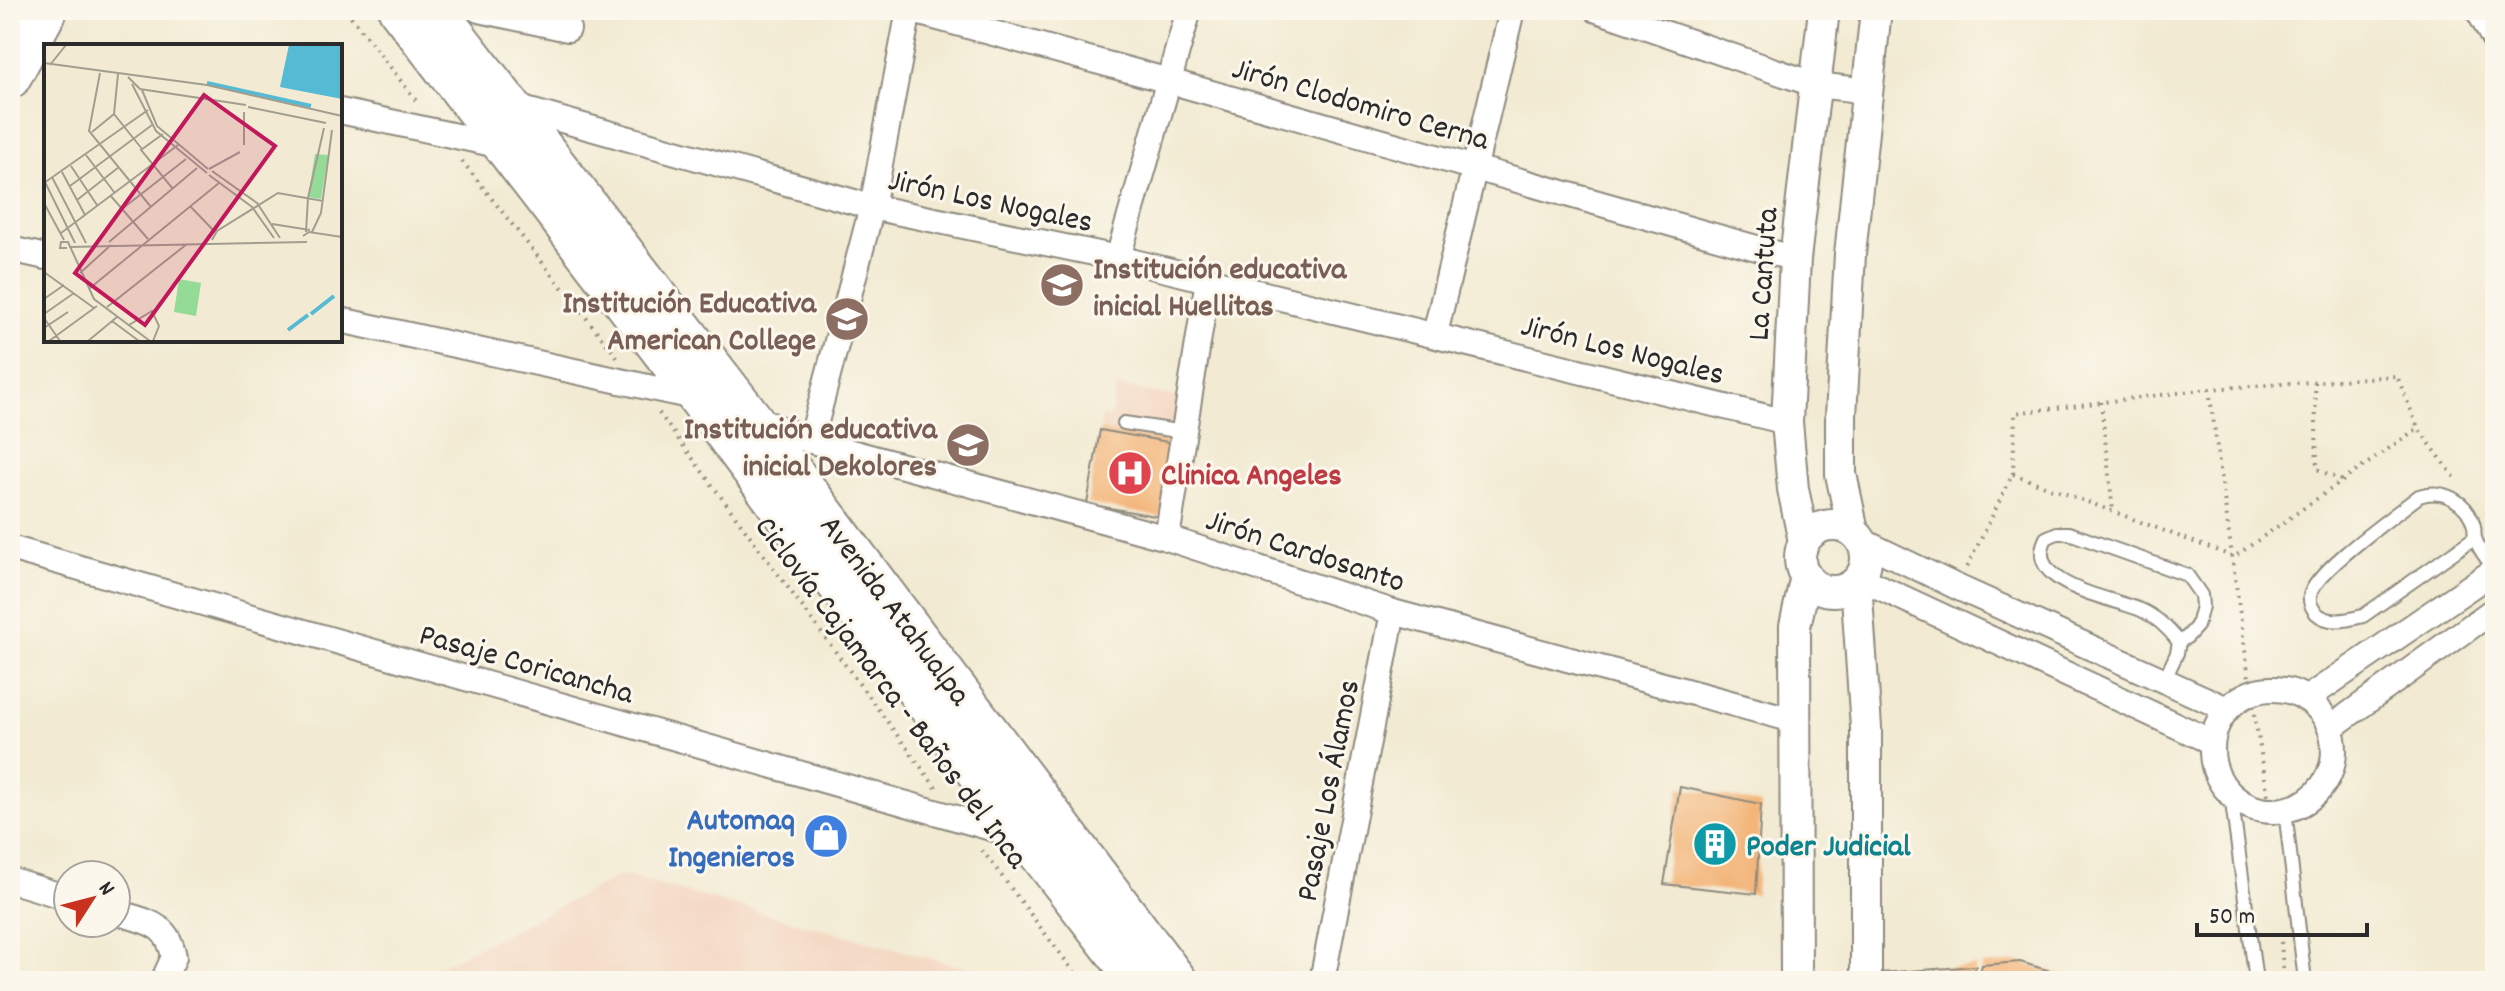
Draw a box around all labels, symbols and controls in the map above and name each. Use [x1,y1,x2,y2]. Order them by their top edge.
inset map [44,44,342,342]
street label: Jirón Clodomiro Cerna [1226,48,1495,166]
street label: Jirón Los Nogales [883,160,1097,248]
street label: La Cantuta [1738,205,1794,343]
place label: Institución educativa inicial Huellitas [1093,249,1347,332]
school or university icon: Institución educativa inicial Huellitas [1038,261,1086,309]
place label: Institución Educativa American College [562,283,817,366]
school or university icon: Institución Educativa American College [823,295,871,343]
street label: Jirón Los Nogales [1515,305,1728,400]
place label: Institución educativa inicial Dekolores [684,409,938,492]
school or university icon: Institución educativa inicial Dekolores [944,421,992,469]
hospital icon: Clinica Angeles [1106,449,1154,497]
place label: Clinica Angeles [1161,455,1342,501]
street label: Jirón Cardosanto [1199,500,1410,608]
street label: Avenida Atahualpa [806,507,981,718]
street label: Ciclovía Cajamarca - Baños del Inca [741,508,1038,881]
street label: Pasaje Coricancha [413,614,639,720]
street label: Pasaje Los Álamos [1287,676,1375,906]
place label: Automaq Ingenieros [668,800,795,883]
shop icon: Automaq Ingenieros [802,812,850,860]
building icon: Poder Judicial [1691,820,1739,868]
place label: Poder Judicial [1746,826,1911,872]
north arrow [52,859,132,939]
text: N [90,876,121,903]
scale bar [2197,887,2367,937]
text: 50 m [2209,901,2255,935]

